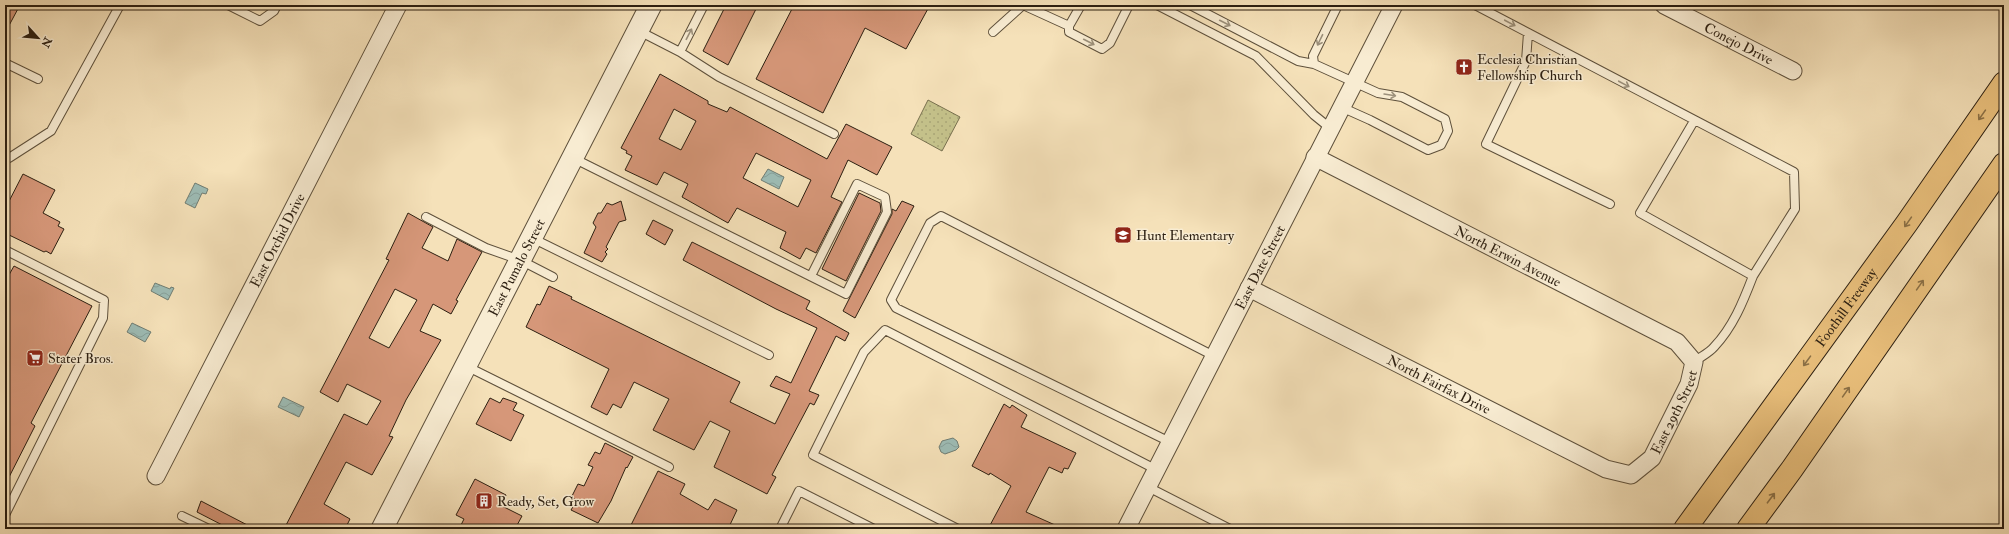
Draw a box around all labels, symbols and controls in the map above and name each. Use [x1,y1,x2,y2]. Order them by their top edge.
north arrow [18,18,58,58]
street label: Conejo Drive [1701,19,1776,68]
one-way arrow [1219,20,1231,27]
one-way arrow [1503,20,1515,28]
one-way arrow [686,29,693,41]
text: N [38,34,55,51]
one-way arrow [1316,34,1324,46]
one-way arrow [1083,39,1095,46]
place label: Ecclesia Christian Fellowship Church [1477,51,1583,85]
church icon: Ecclesia Christian Fellowship Church [1454,57,1474,77]
one-way arrow [1618,81,1630,88]
one-way arrow [1384,91,1397,99]
one-way arrow [1978,109,1986,120]
street label: East Orchid Drive [246,191,309,290]
street label: East Pumalo Street [485,216,549,319]
one-way arrow [1904,216,1912,227]
street label: East Date Street [1232,222,1289,313]
street label: North Erwin Avenue [1452,222,1564,291]
school or university icon: Hunt Elementary [1113,225,1133,245]
place label: Hunt Elementary [1136,227,1235,245]
street label: Foothill Freeway [1812,264,1882,350]
one-way arrow [1916,280,1924,291]
supermarket icon: Stater Bros. [25,348,45,368]
place label: Stater Bros. [48,350,113,367]
street label: North Fairfax Drive [1384,351,1493,418]
one-way arrow [1803,356,1812,367]
street label: East 29th Street [1647,368,1701,457]
one-way arrow [1842,386,1850,397]
building icon: Ready, Set, Grow [474,491,494,511]
one-way arrow [1767,492,1775,503]
place label: Ready, Set, Grow [497,493,595,511]

